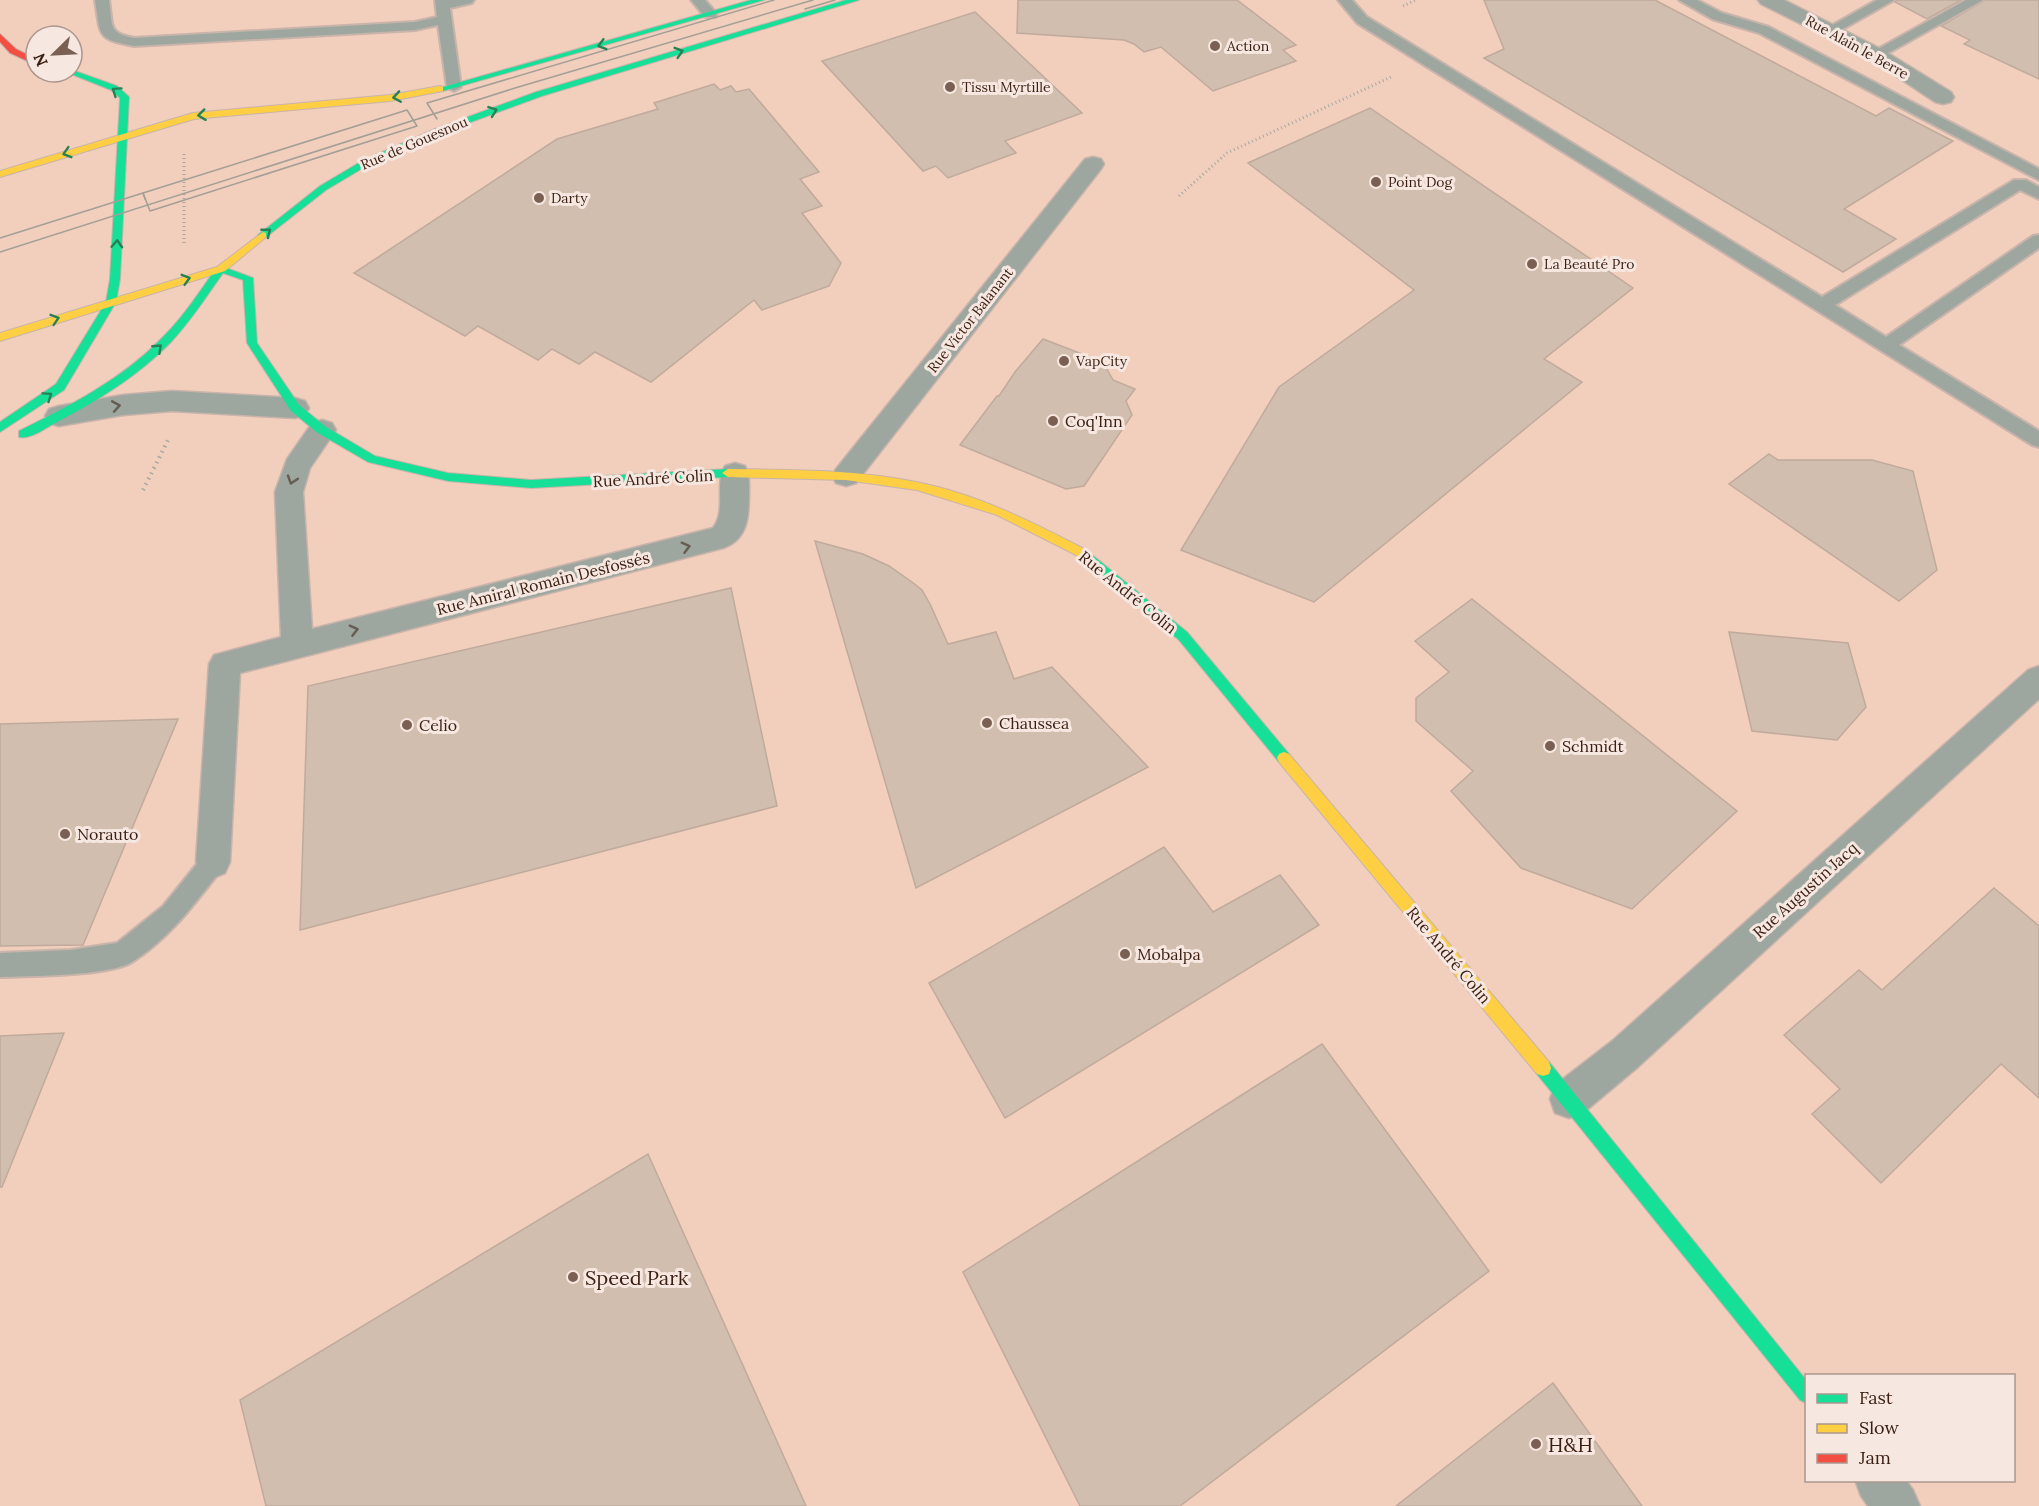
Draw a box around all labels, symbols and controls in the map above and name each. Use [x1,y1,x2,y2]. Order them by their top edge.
street label: Rue Alain le Berre [1802,11,1912,83]
north arrow [24,24,84,84]
place label: Action [1226,37,1270,55]
one-way arrow [597,38,608,50]
marker: Action [1208,39,1222,53]
one-way arrow [673,47,684,59]
text: N [29,50,52,70]
place label: Tissu Myrtille [962,78,1051,96]
marker: Tissu Myrtille [943,80,957,94]
one-way arrow [112,87,123,98]
one-way arrow [392,91,401,103]
one-way arrow [487,105,498,118]
one-way arrow [198,109,207,121]
street label: Rue de Gouesnou [358,112,470,174]
one-way arrow [62,146,73,158]
place label: Point Dog [1388,173,1453,191]
marker: Point Dog [1369,175,1383,189]
place label: Darty [551,189,588,207]
marker: Darty [532,191,546,205]
one-way arrow [260,229,271,240]
one-way arrow [111,239,124,248]
place label: La Beauté Pro [1544,255,1634,273]
marker: La Beauté Pro [1525,257,1539,271]
street label: Rue Victor Balanant [923,263,1017,376]
one-way arrow [181,273,191,286]
one-way arrow [49,314,60,326]
one-way arrow [151,344,162,355]
place label: VapCity [1075,352,1128,370]
marker: VapCity [1057,354,1071,368]
one-way arrow [42,392,53,403]
one-way arrow [112,401,121,413]
place label: Coq'Inn [1065,411,1123,431]
marker: Coq'Inn [1046,414,1060,428]
street label: Rue André Colin [592,465,714,491]
one-way arrow [287,474,300,485]
one-way arrow [681,542,691,555]
street label: Rue André Colin [1075,546,1181,638]
street label: Rue Amiral Romain Desfossés [434,547,652,619]
one-way arrow [349,625,359,638]
place label: Chaussea [999,713,1069,733]
place label: Celio [419,715,457,735]
marker: Chaussea [980,716,994,730]
marker: Celio [400,718,414,732]
place label: Schmidt [1562,736,1624,756]
marker: Schmidt [1543,739,1557,753]
place label: Norauto [77,824,138,844]
marker: Norauto [58,827,72,841]
street label: Rue Augustin Jacq [1748,838,1862,942]
street label: Rue André Colin [1403,902,1496,1008]
place label: Mobalpa [1137,944,1201,964]
marker: Mobalpa [1118,947,1132,961]
place label: Speed Park [585,1265,689,1290]
marker: Speed Park [566,1270,580,1284]
legend [1805,1374,2015,1482]
text: Fast [1859,1386,1893,1409]
text: Slow [1859,1416,1899,1439]
place label: H&H [1548,1432,1593,1457]
marker: H&H [1529,1437,1543,1451]
text: Jam [1858,1446,1891,1469]

